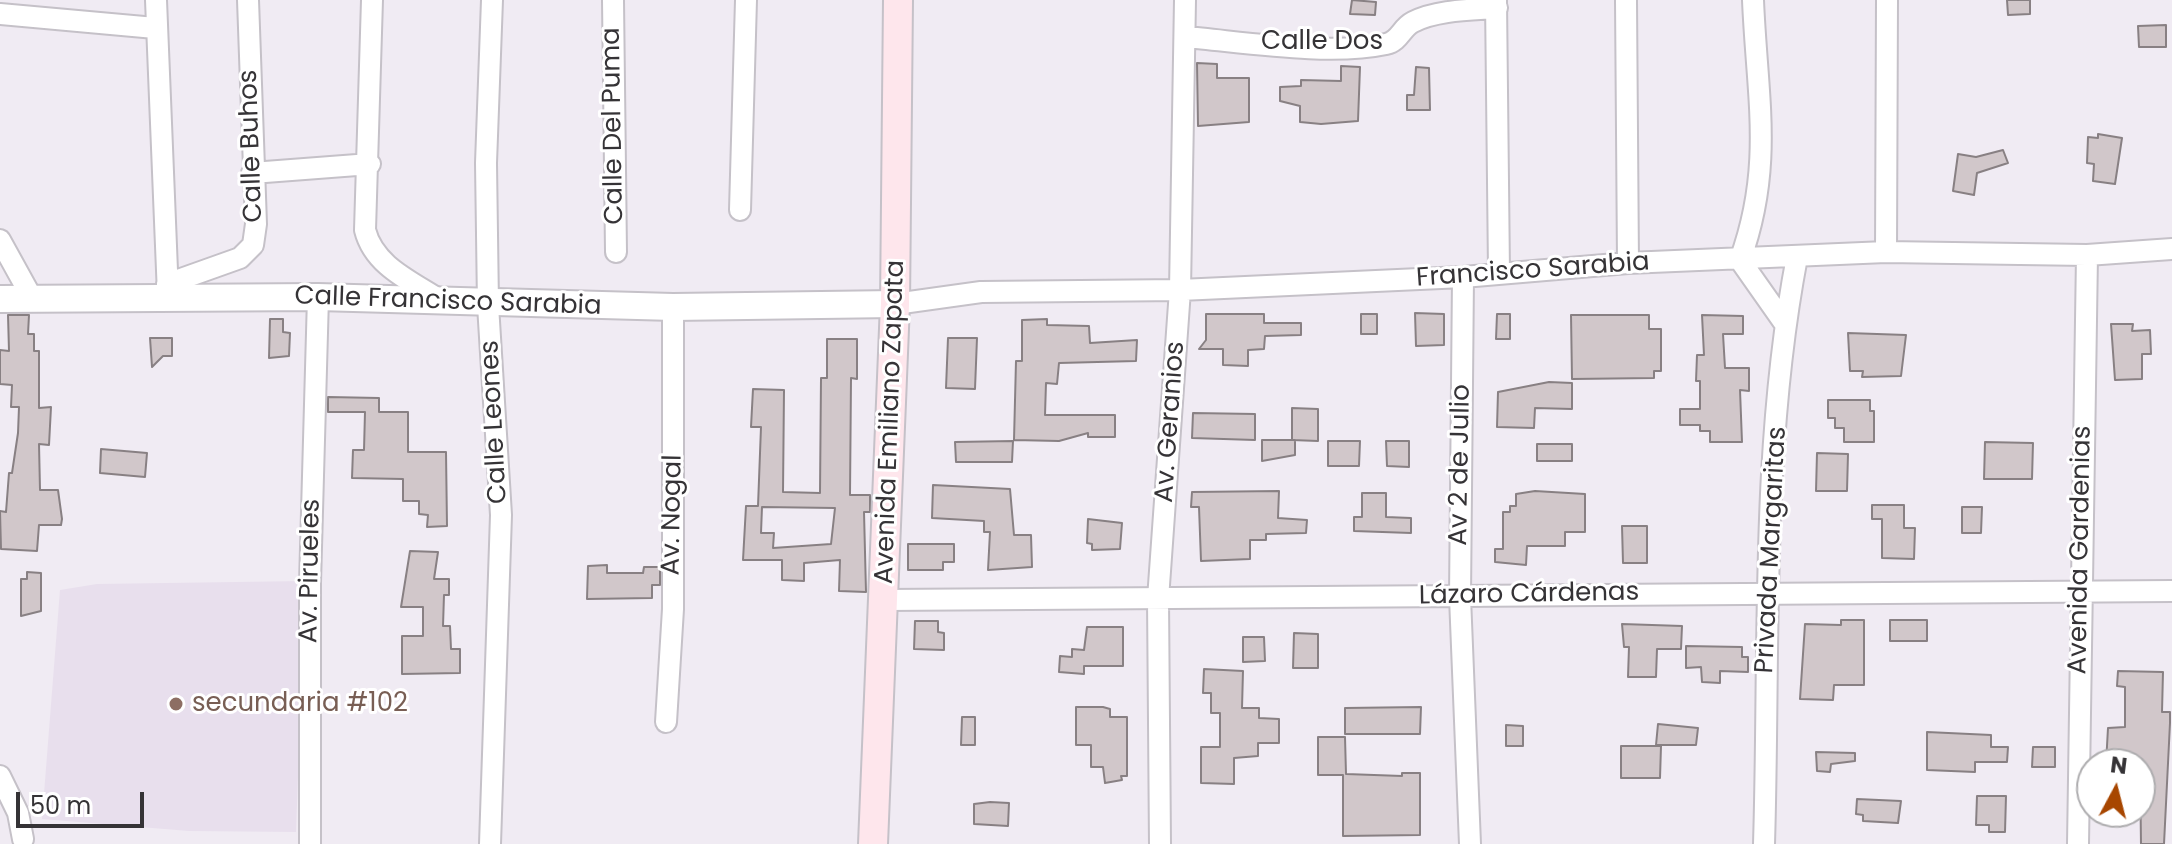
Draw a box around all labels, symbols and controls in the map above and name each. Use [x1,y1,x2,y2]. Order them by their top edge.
street label: Calle Dos [1261,26,1383,58]
street label: Calle Del Puma [597,27,631,225]
street label: Calle Buhos [234,69,270,223]
street label: Francisco Sarabia [1415,247,1651,295]
street label: Avenida Emiliano Zapata [870,259,912,585]
street label: Calle Francisco Sarabia [294,281,602,323]
street label: Calle Leones [475,339,515,505]
street label: Av. Geranios [1150,340,1192,504]
street label: Av 2 de Julio [1444,384,1478,546]
street label: Avenida Gardenias [2063,425,2099,675]
street label: Privada Margaritas [1750,426,1794,674]
street label: Av. Nogal [656,454,690,576]
street label: Av. Pirueles [294,498,328,644]
street label: Lázaro Cárdenas [1419,577,1639,613]
place label: secundaria #102 [192,688,408,720]
marker: secundaria #102 [167,695,185,713]
north arrow [2076,748,2156,828]
text: N [2109,749,2129,782]
scale bar [20,776,148,826]
text: 50 m [30,789,91,822]

